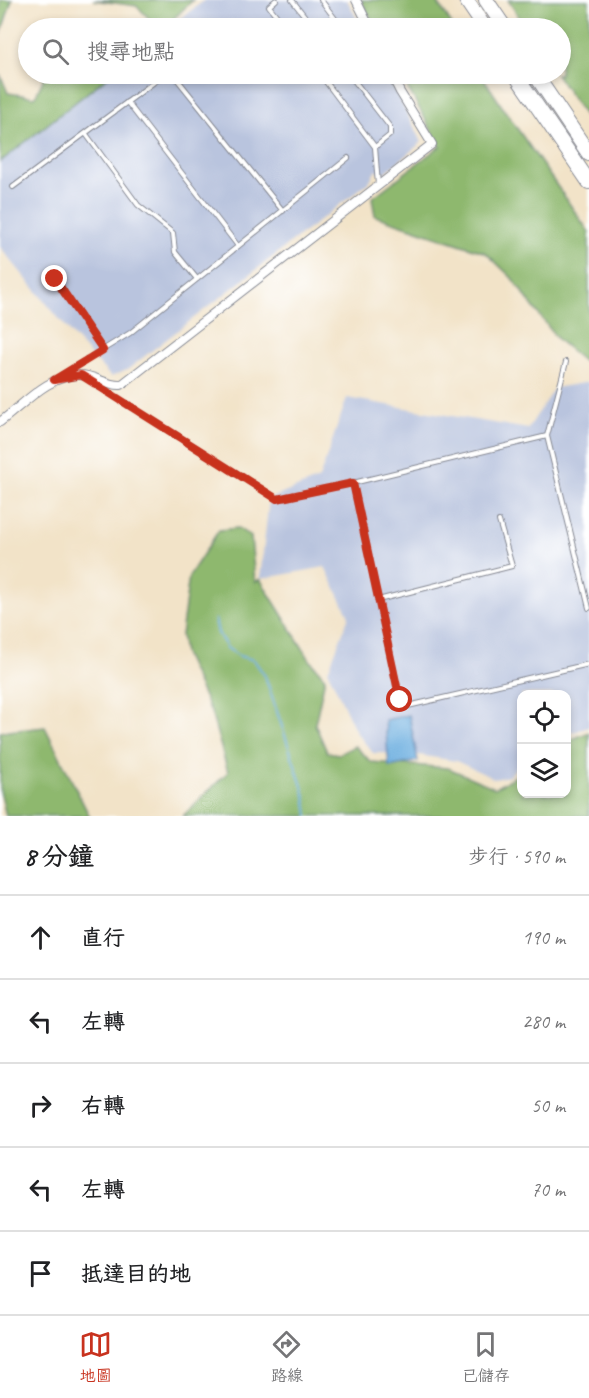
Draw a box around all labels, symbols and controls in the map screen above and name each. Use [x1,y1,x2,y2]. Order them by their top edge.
search box [18,18,571,84]
icon: search [39,35,72,68]
text: 搜尋地點 [87,38,175,66]
route end [41,265,67,291]
route start [386,686,412,712]
map controls [517,690,571,798]
button: locate [517,690,571,744]
button: layers [517,744,571,798]
text: 8 分鐘 [24,840,94,873]
text: 步行 · 590 m [469,844,565,869]
icon: ahead [24,921,57,954]
text: 直行 [81,924,125,952]
text: 190 m [522,925,565,950]
icon: left [24,1005,57,1038]
text: 左轉 [81,1008,125,1036]
text: 280 m [522,1009,565,1034]
icon: right [24,1089,57,1122]
text: 右轉 [81,1092,125,1120]
text: 50 m [531,1093,565,1118]
icon: left [24,1173,57,1206]
text: 左轉 [81,1176,125,1204]
text: 70 m [531,1177,565,1202]
icon: arrive [24,1257,57,1290]
text: 抵達目的地 [81,1260,191,1288]
tab: 地圖 [79,1328,112,1386]
tab: 路線 [270,1328,303,1386]
tab: 已儲存 [462,1328,510,1386]

